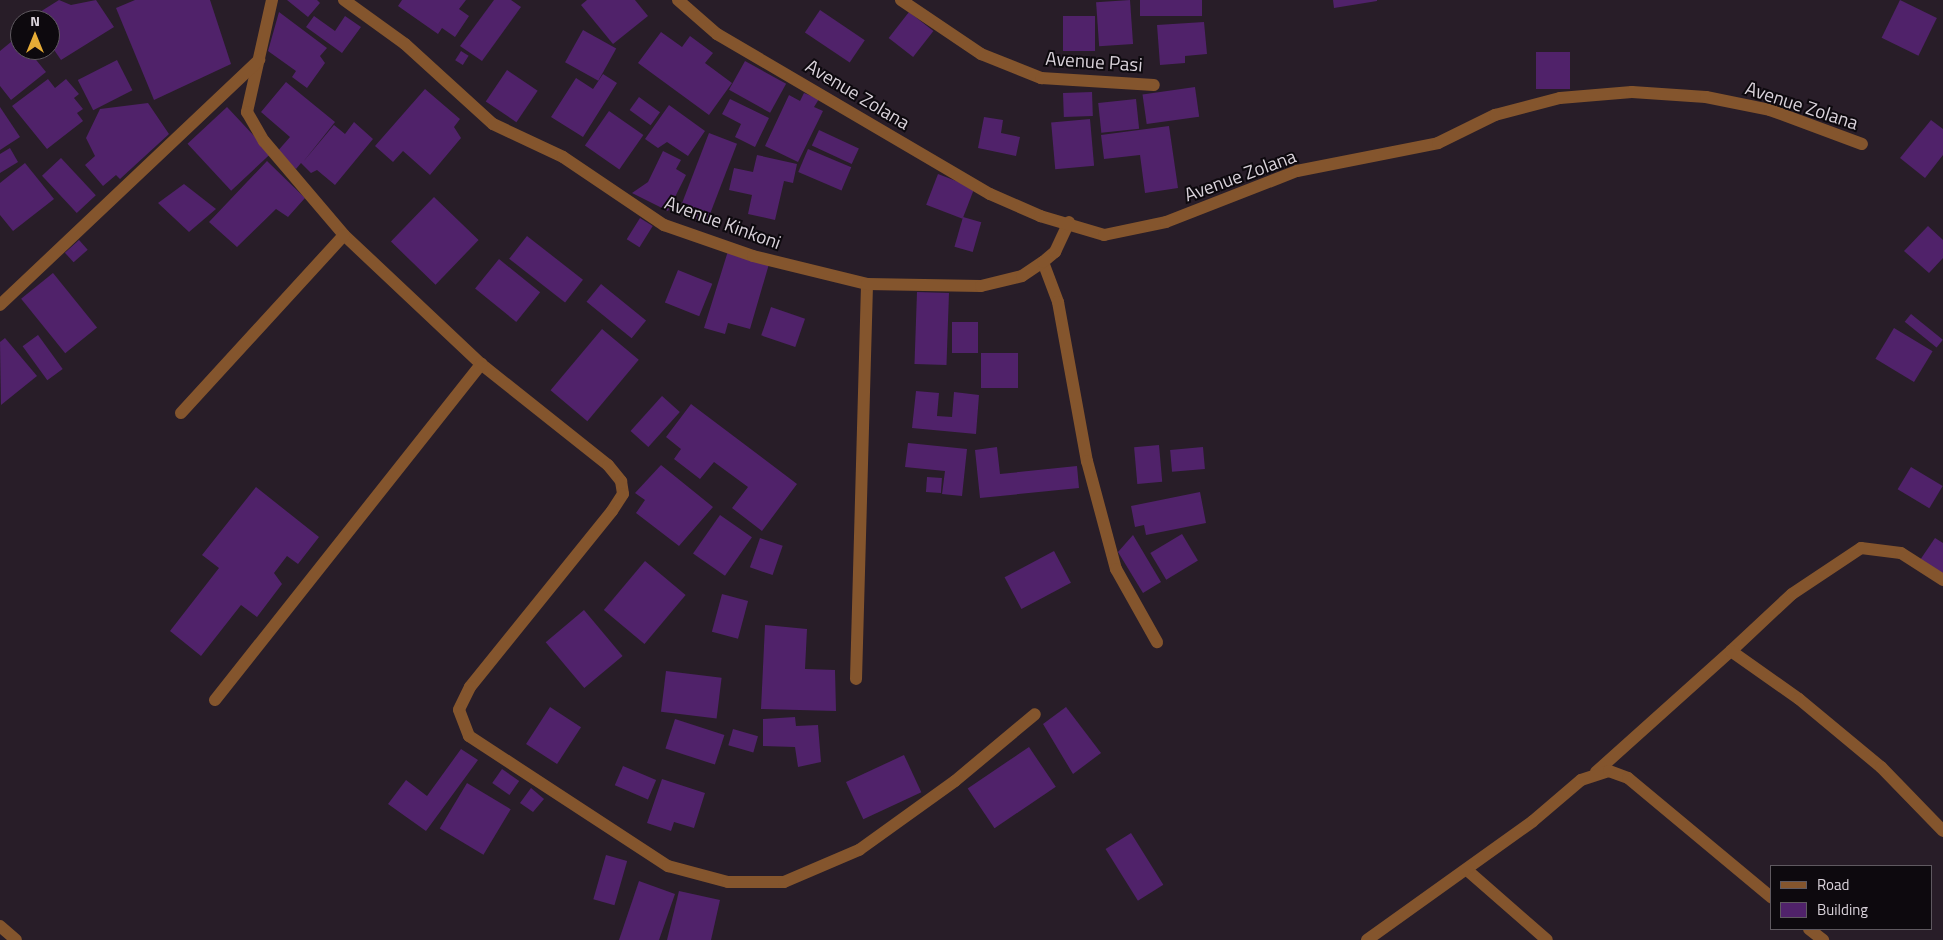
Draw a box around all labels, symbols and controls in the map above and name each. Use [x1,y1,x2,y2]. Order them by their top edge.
north arrow [10,10,60,60]
text: N [30,10,40,31]
street label: Avenue Pasi [1045,46,1143,76]
street label: Avenue Zolana [802,54,914,134]
street label: Avenue Zolana [1743,76,1861,134]
street label: Avenue Zolana [1181,144,1299,206]
street label: Avenue Kinkoni [662,190,784,254]
legend [1770,865,1933,930]
text: Road [1817,873,1849,896]
text: Building [1817,898,1868,921]

